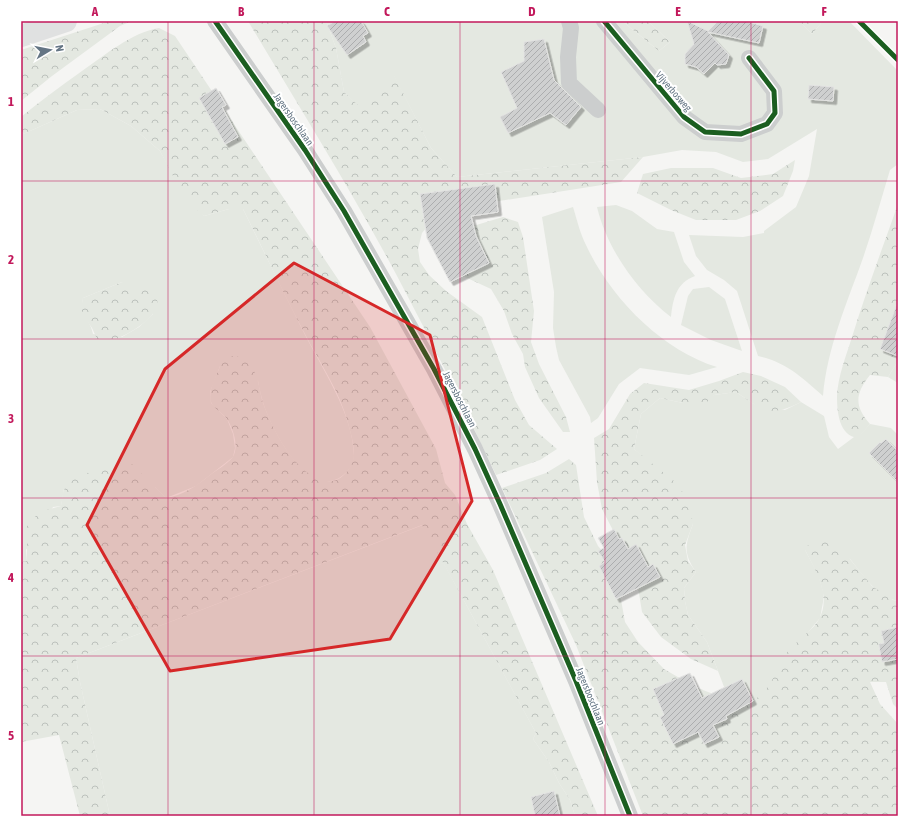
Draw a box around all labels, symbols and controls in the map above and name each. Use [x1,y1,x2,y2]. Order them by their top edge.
text: A [91,4,99,19]
text: B [238,4,245,19]
text: C [384,4,390,19]
text: D [528,4,536,19]
text: E [675,4,681,19]
text: F [821,4,827,19]
north arrow [30,30,70,70]
text: N [53,44,66,53]
street label: Vijverbosweg [653,69,694,114]
street label: Jagersboschlaan [272,91,316,148]
text: 1 [8,94,14,109]
text: 2 [8,252,14,267]
street label: Jagersboschlaan [441,369,478,429]
text: 3 [8,411,14,426]
text: 4 [7,570,14,585]
street label: Jagersboschlaan [574,666,607,727]
text: 5 [8,728,14,743]

